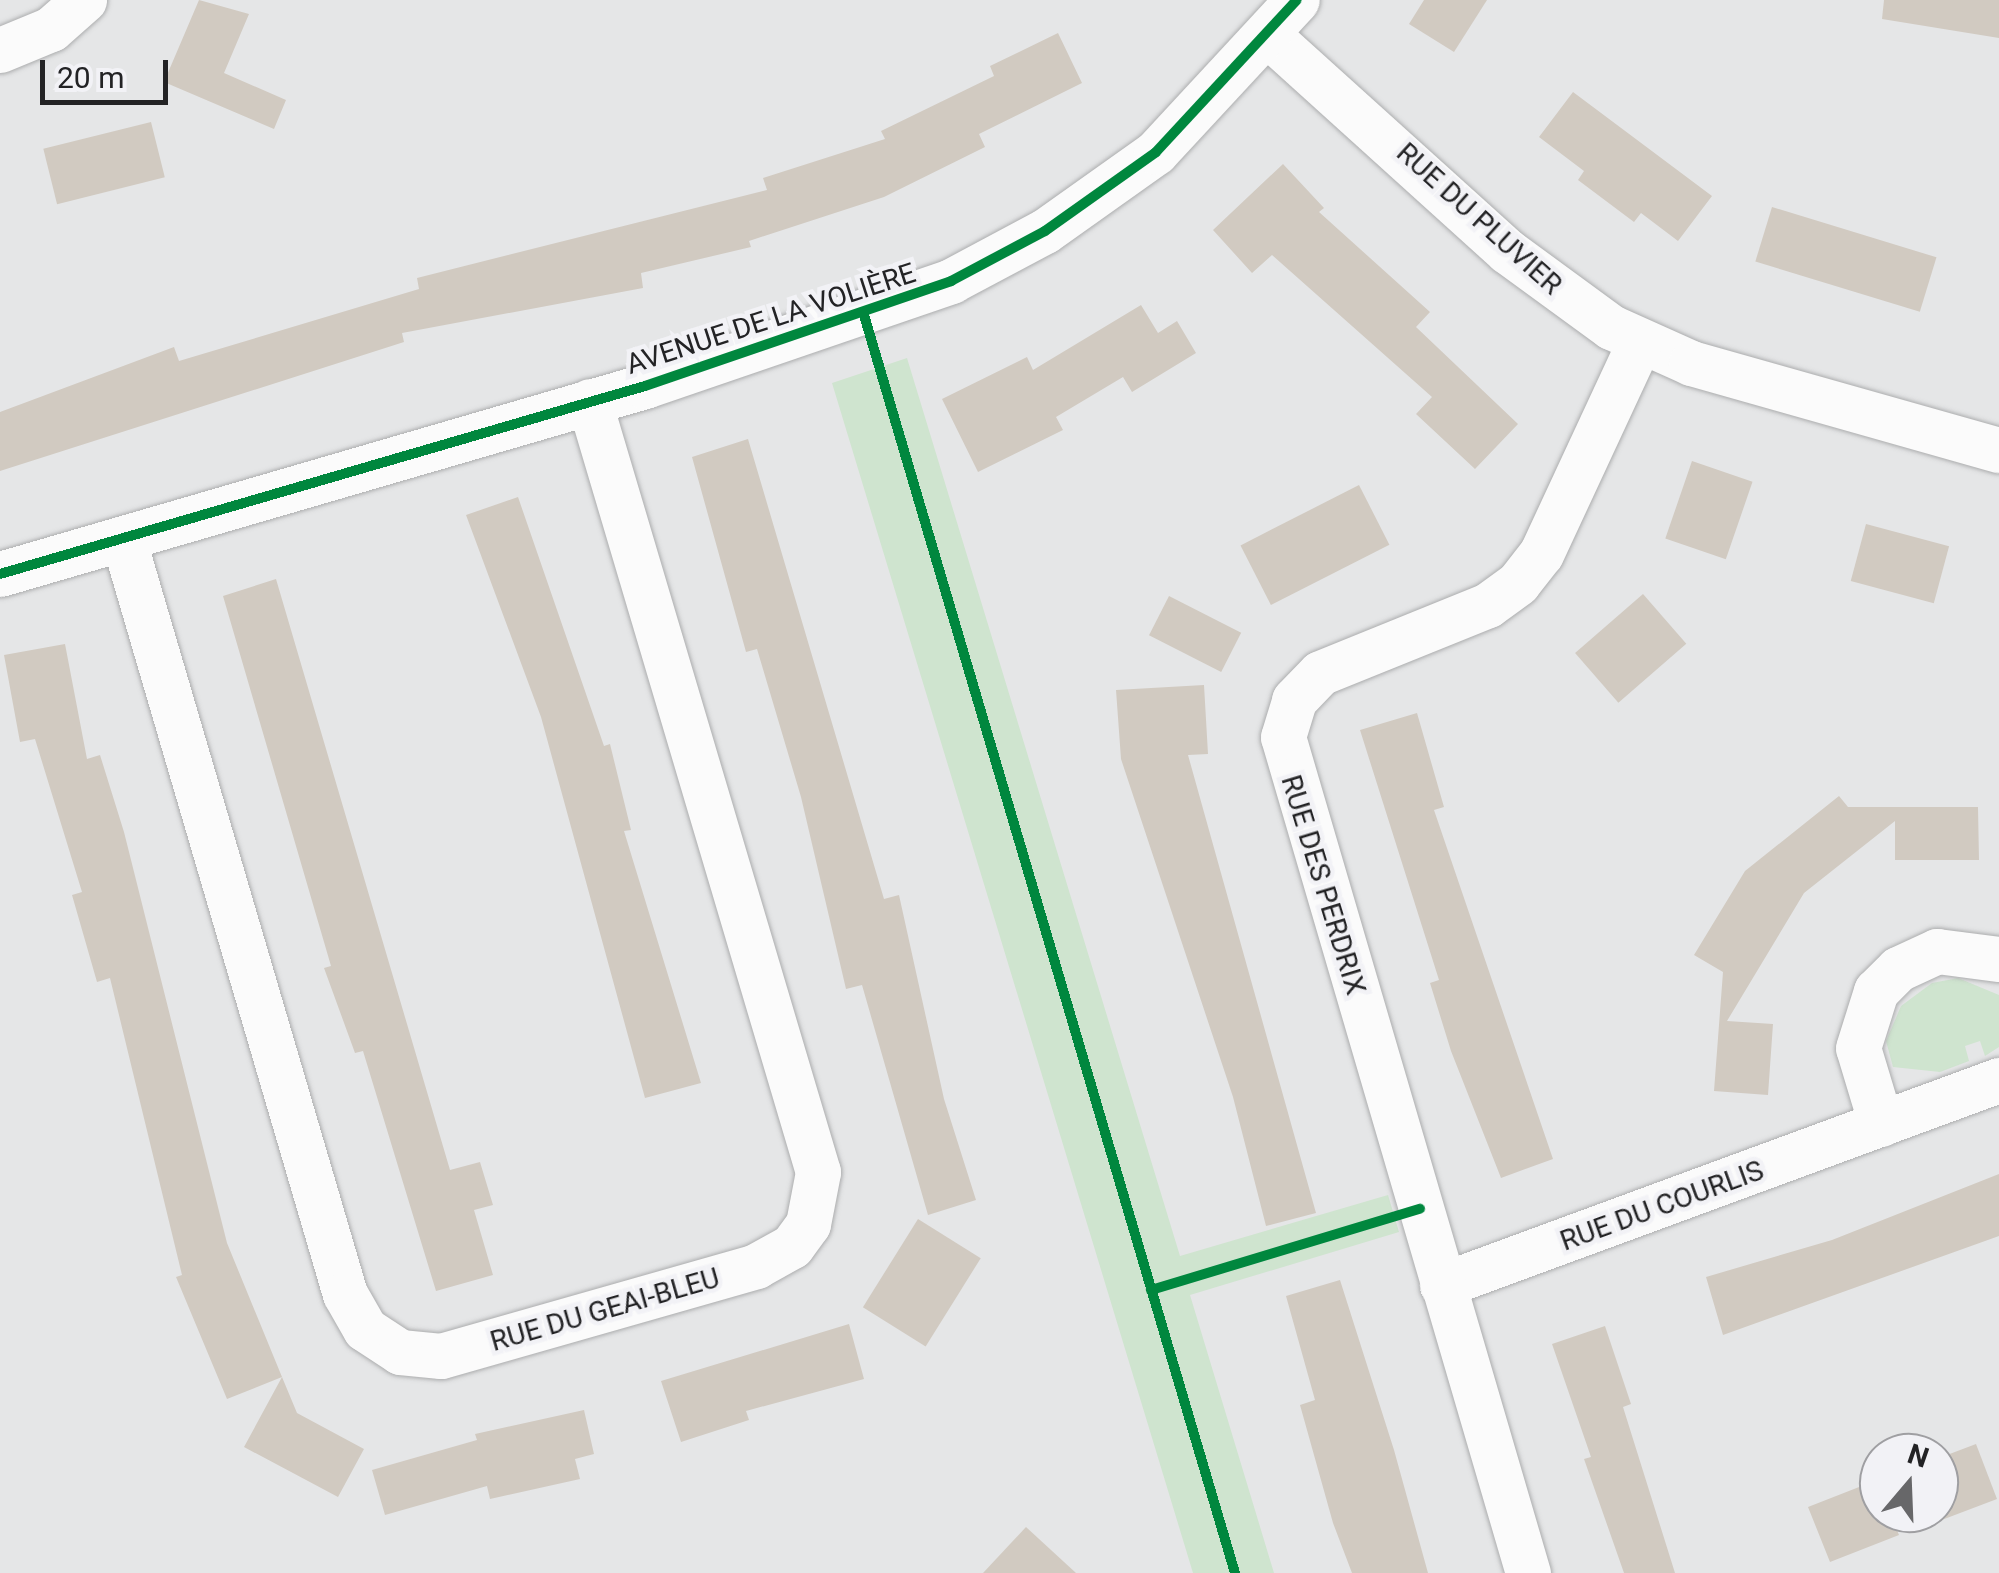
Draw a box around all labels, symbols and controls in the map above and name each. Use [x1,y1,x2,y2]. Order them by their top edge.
scale bar [45,40,172,102]
text: 20 m [57,60,124,95]
street label: RUE DU PLUVIER [1390,136,1568,302]
street label: AVENUE DE LA VOLIÈRE [622,256,920,382]
street label: RUE DES PERDRIX [1274,771,1372,999]
street label: RUE DU COURLIS [1556,1154,1768,1258]
street label: RUE DU GEAI-BLEU [486,1261,724,1359]
north arrow [1859,1433,1959,1533]
text: N [1904,1437,1933,1475]

